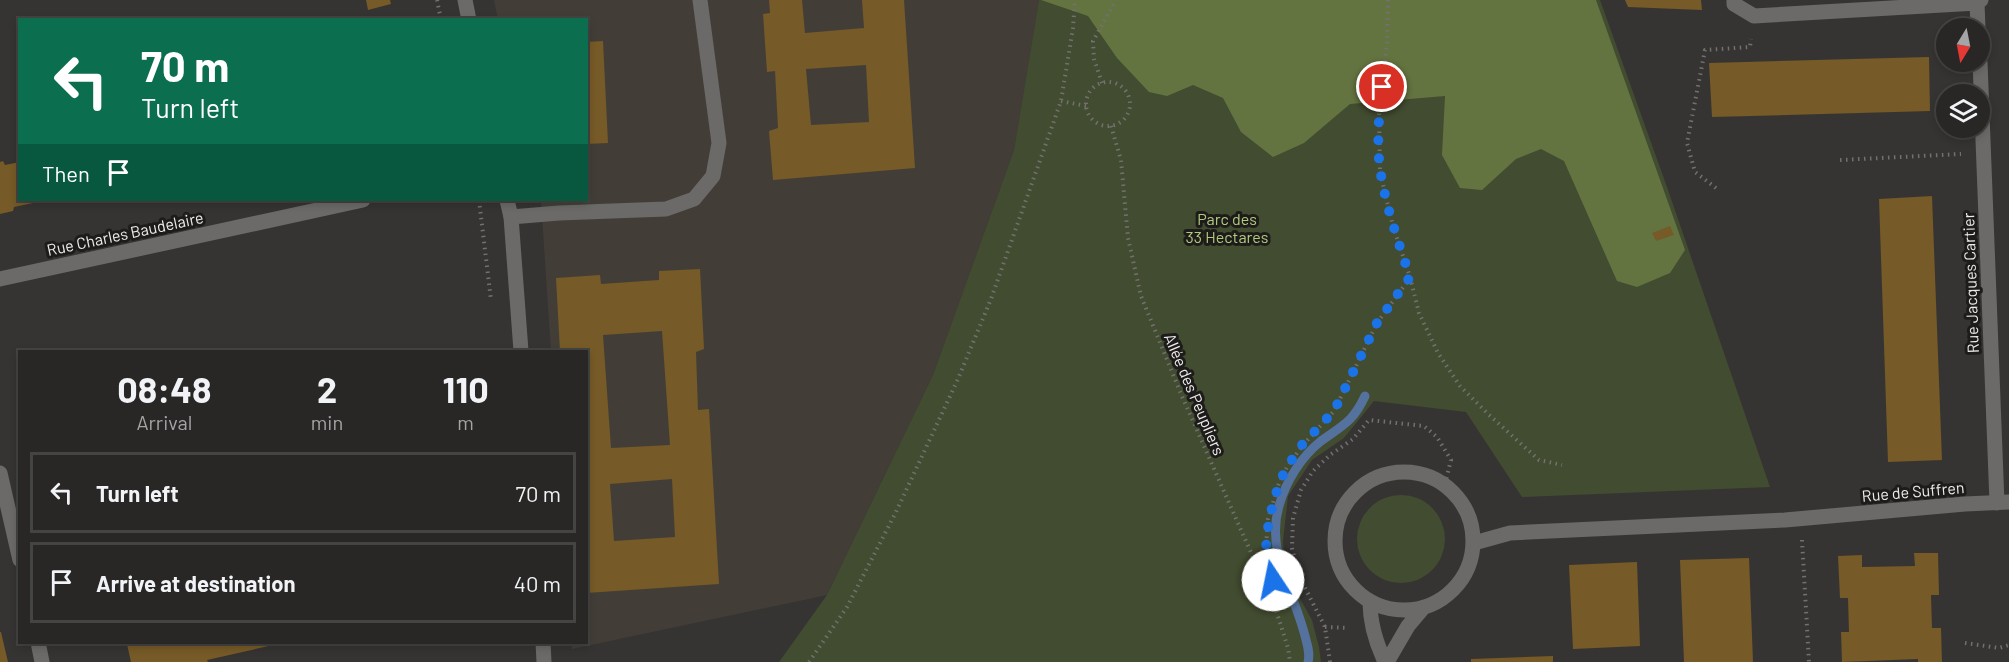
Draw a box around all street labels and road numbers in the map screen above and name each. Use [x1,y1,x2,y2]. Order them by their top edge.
street label: Rue Charles Baudelaire [45,207,205,259]
street label: Rue Jacques Cartier [1958,212,1982,354]
street label: Allée des Peupliers [1161,330,1229,458]
street label: Rue de Suffren [1861,477,1965,505]

